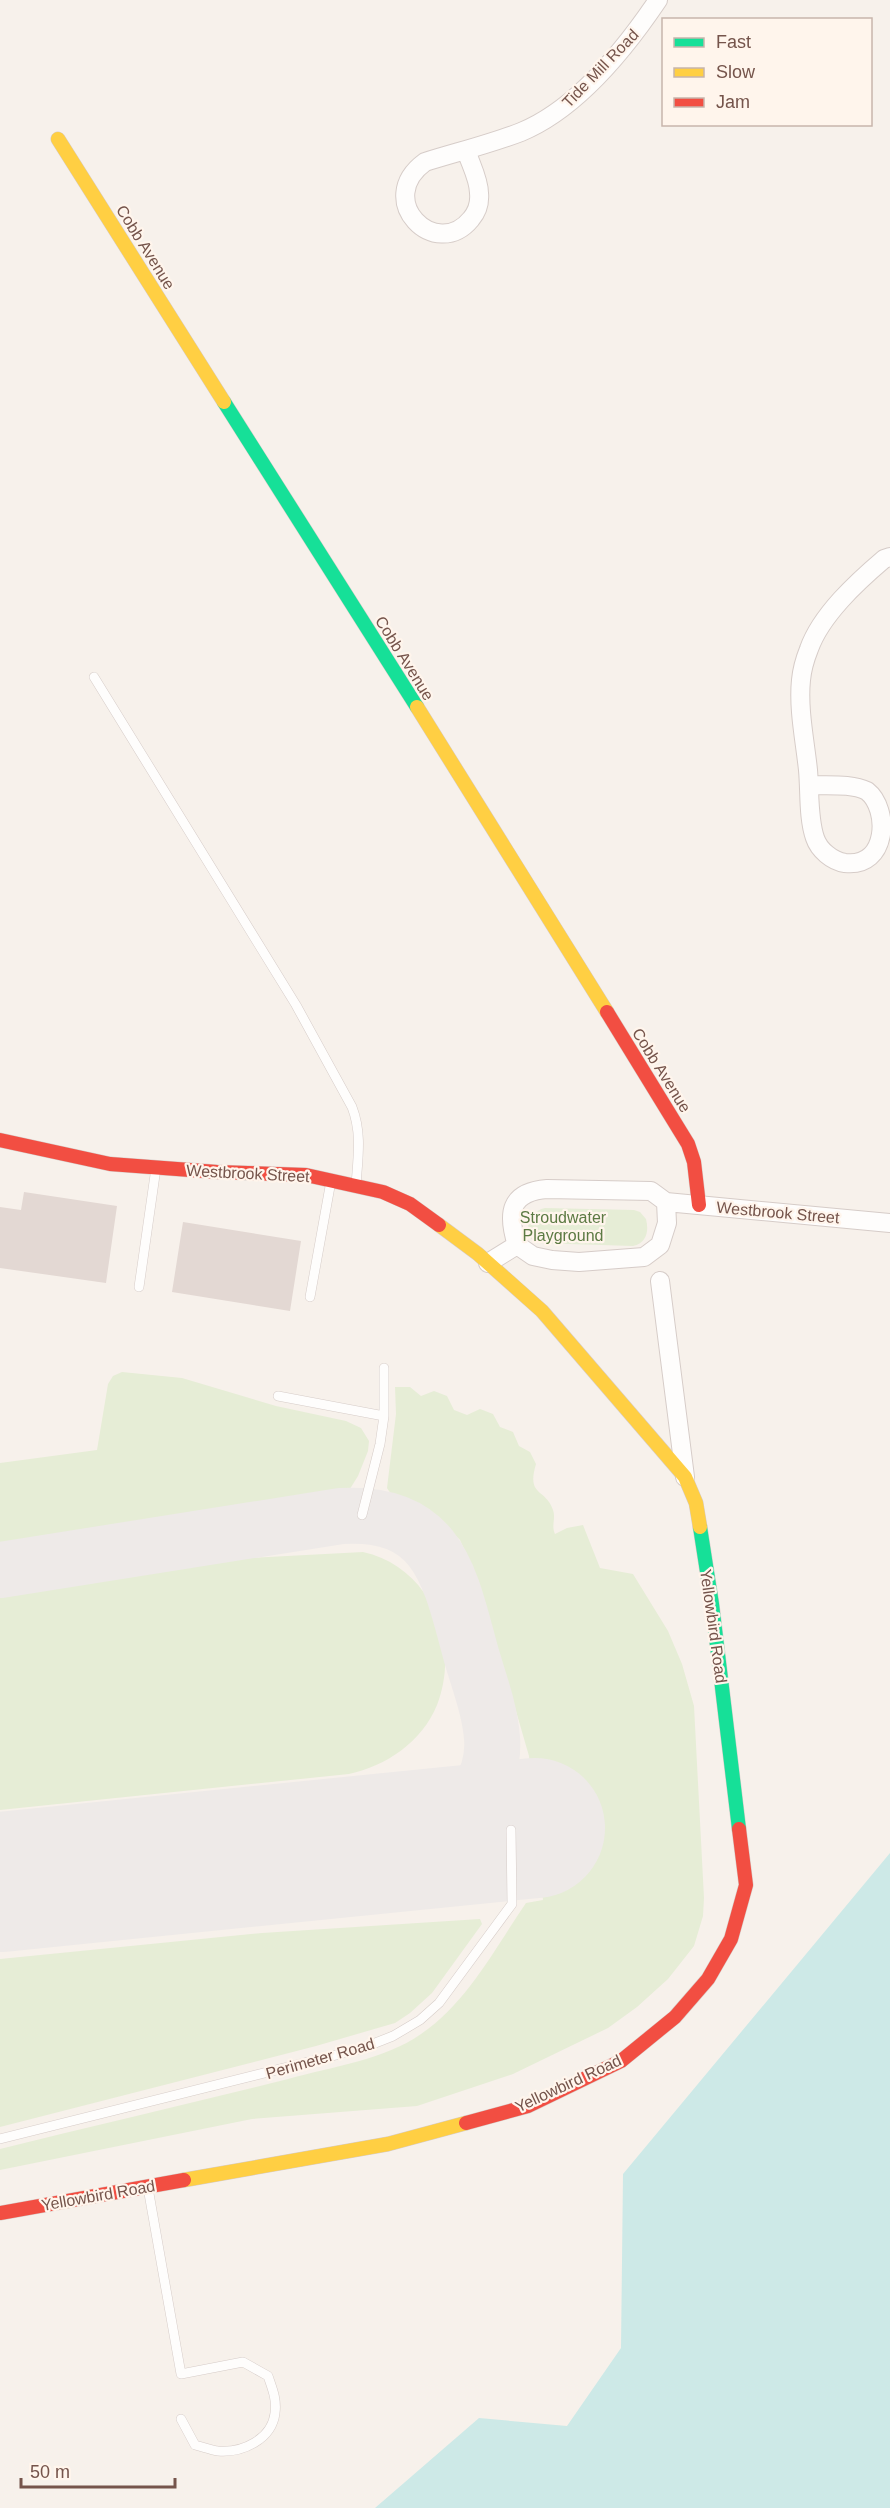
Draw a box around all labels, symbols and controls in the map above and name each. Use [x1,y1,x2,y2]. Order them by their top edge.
legend [662,18,872,126]
street label: Tide Mill Road [559,26,642,111]
text: Fast [716,32,751,52]
text: Slow [716,62,756,82]
text: Jam [716,92,750,112]
street label: Cobb Avenue [113,202,178,292]
street label: Cobb Avenue [372,613,437,703]
street label: Cobb Avenue [629,1025,694,1115]
street label: Westbrook Street [186,1162,311,1185]
street label: Westbrook Street [716,1199,841,1226]
park label: Stroudwater Playground [520,1209,607,1244]
street label: Yellowbird Road [697,1568,730,1684]
street label: Perimeter Road [264,2035,376,2082]
street label: Yellowbird Road [512,2051,624,2115]
street label: Yellowbird Road [40,2177,156,2214]
scale bar [21,2451,176,2489]
text: 50 m [30,2462,70,2482]

